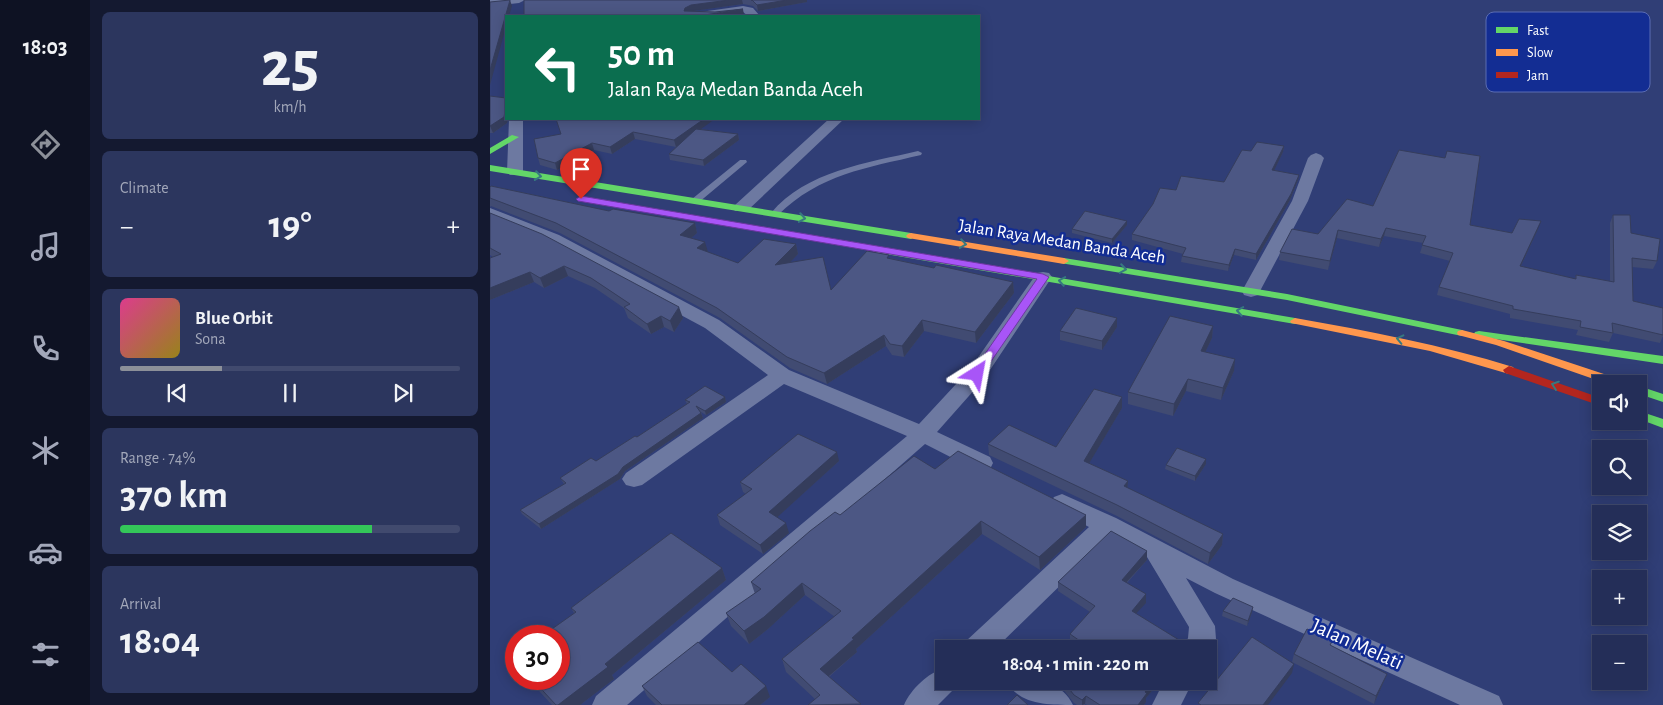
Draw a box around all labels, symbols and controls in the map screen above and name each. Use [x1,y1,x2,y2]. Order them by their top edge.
legend [1486,12,1650,92]
text: Fast [1527,24,1549,38]
text: 25 [261,33,319,98]
icon: left [525,35,590,100]
text: 18:03 [23,36,67,58]
text: 50 m [608,37,675,72]
text: Slow [1527,46,1554,60]
text: Jam [1527,69,1549,83]
text: Jalan Raya Medan Banda Aceh [608,78,863,100]
text: km/h [273,99,307,115]
icon: directions [28,127,63,162]
pin [560,148,602,199]
icon: arrive [567,155,595,183]
one-way arrow [534,170,542,180]
text: Climate [120,180,169,196]
text: 19° [268,207,312,245]
one-way arrow [798,212,807,222]
text: − [120,213,133,241]
text: + [447,213,460,241]
street label: Jalan Raya Medan Banda Aceh [957,217,1167,267]
icon: music [28,229,63,264]
one-way arrow [958,238,967,248]
one-way arrow [1119,264,1127,274]
one-way arrow [1058,276,1067,286]
one-way arrow [1235,306,1244,316]
text: Blue Orbit [195,309,273,328]
icon: phone [28,331,63,366]
text: Sona [195,331,226,347]
one-way arrow [1395,335,1404,345]
position arrow [950,347,1002,399]
map controls [1592,375,1647,690]
button: sound [1592,375,1647,430]
icon: previous [163,379,191,407]
icon: pause [276,379,304,407]
icon: next [389,379,417,407]
one-way arrow [1552,381,1560,391]
icon: climate [28,433,63,468]
button: search [1592,440,1647,495]
text: Range · 74% [120,450,196,466]
text: 370 km [120,477,228,515]
button: layers [1592,505,1647,560]
icon: car [28,535,63,570]
button: + [1592,570,1647,625]
text: Arrival [120,596,161,612]
street label: Jalan Melati [1308,615,1406,673]
text: 18:04 [120,623,200,661]
speed limit sign: 30 [505,625,570,690]
button: − [1592,635,1647,690]
icon: filters [28,637,63,672]
text: 18:04 · 1 min · 220 m [1003,655,1149,674]

